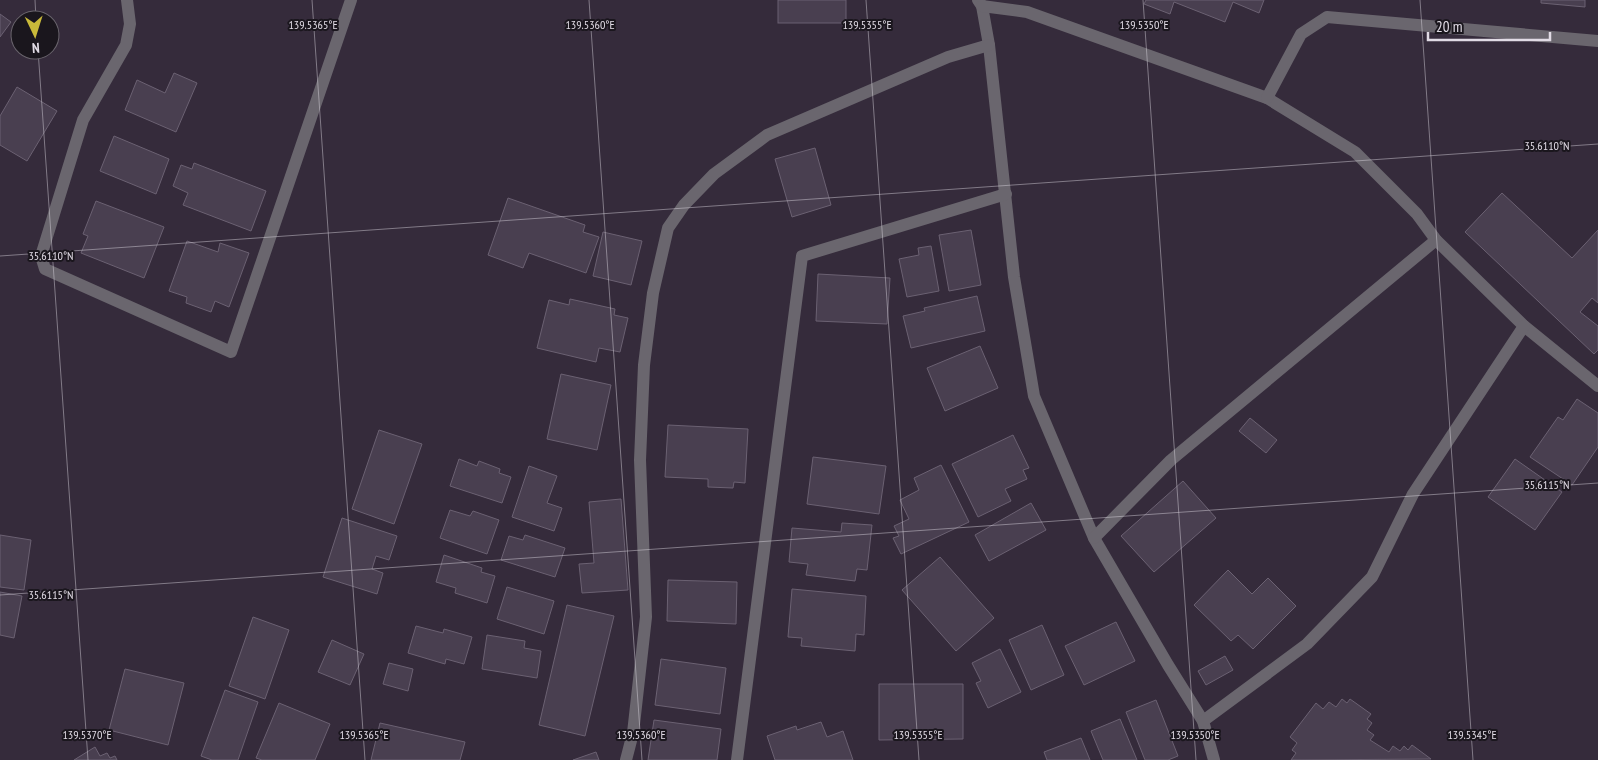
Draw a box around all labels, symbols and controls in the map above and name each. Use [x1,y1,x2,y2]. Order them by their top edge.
north arrow [10,10,60,60]
scale bar [1428,10,1550,42]
text: 139.5365°E [288,17,338,32]
text: 139.5360°E [565,17,615,32]
text: 139.5355°E [842,17,892,32]
text: 139.5350°E [1119,17,1169,32]
text: 20 m [1436,17,1462,36]
text: N [32,39,40,57]
text: 35.6110°N [1524,138,1570,153]
text: 35.6110°N [28,248,74,263]
text: 35.6115°N [1524,477,1570,492]
text: 35.6115°N [28,587,74,602]
text: 139.5370°E [62,727,112,742]
text: 139.5365°E [339,727,389,742]
text: 139.5360°E [616,727,666,742]
text: 139.5355°E [893,727,943,742]
text: 139.5350°E [1170,727,1220,742]
text: 139.5345°E [1447,727,1497,742]

